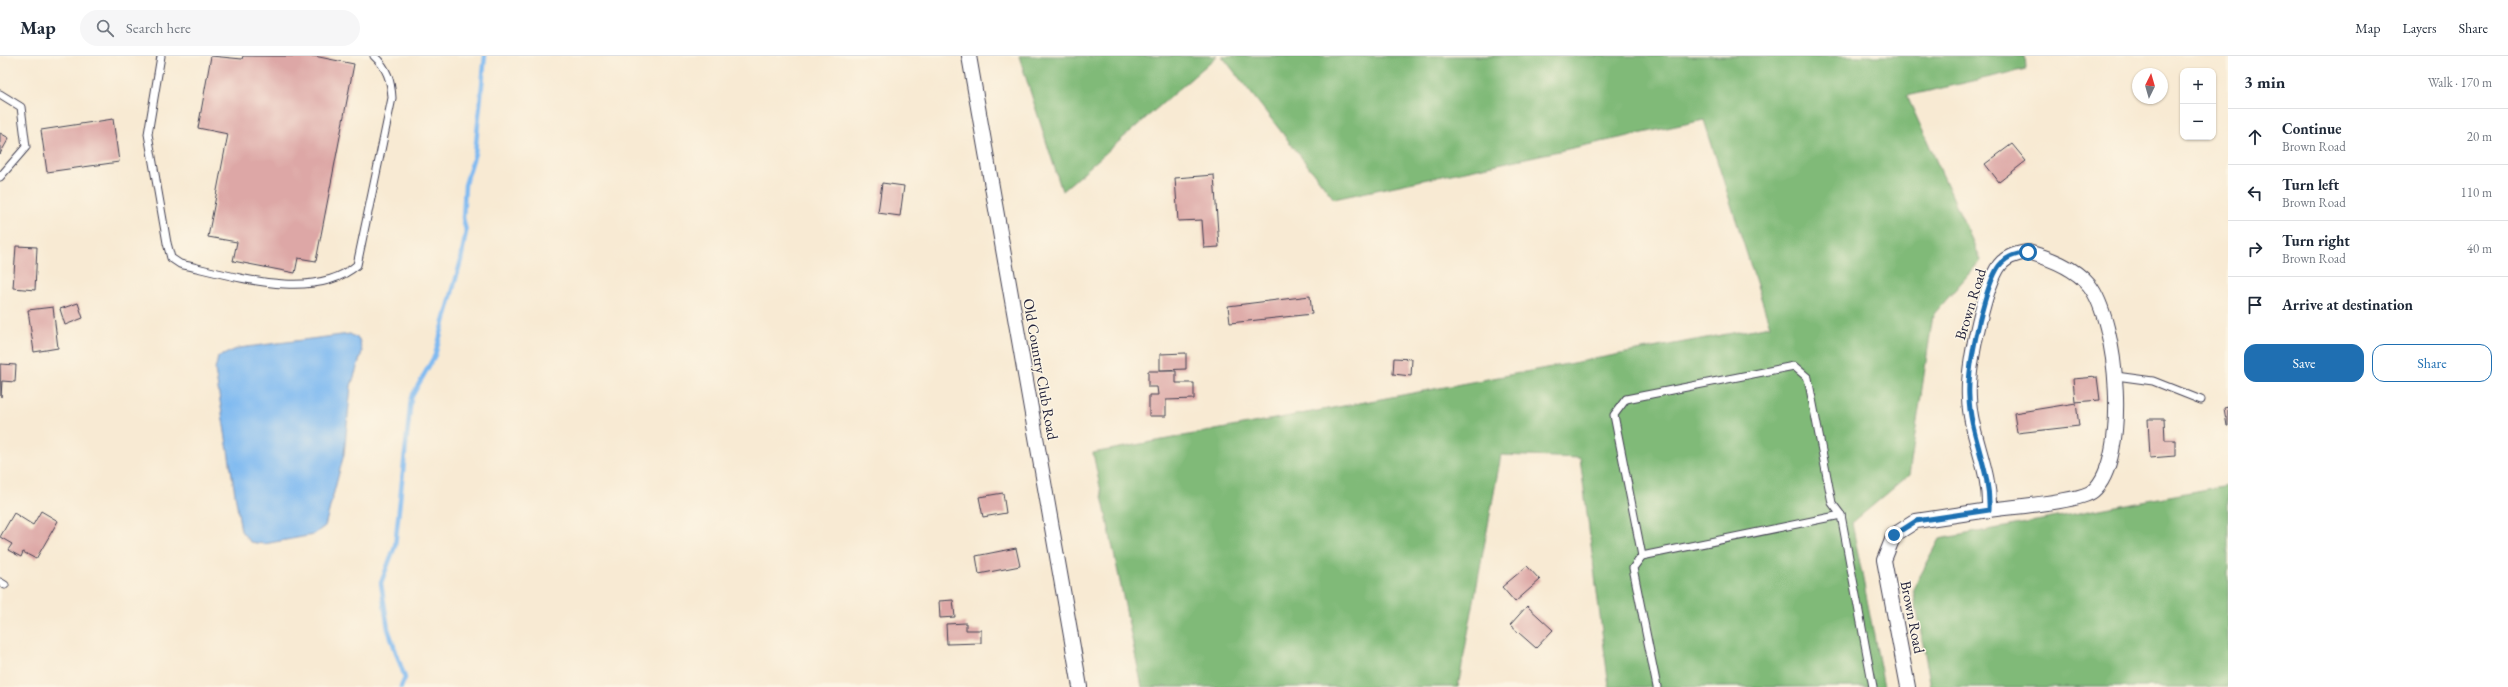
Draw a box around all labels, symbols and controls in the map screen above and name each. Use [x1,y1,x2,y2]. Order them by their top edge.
search box [80,10,360,46]
text: Map [20,15,56,40]
icon: search [94,17,116,39]
text: Search here [126,18,191,37]
text: Map [2355,19,2380,37]
text: Layers [2402,19,2437,37]
text: Share [2459,19,2488,37]
north arrow [2132,68,2168,104]
map controls [2180,68,2216,140]
button: + [2180,68,2216,104]
text: 3 min [2244,71,2285,93]
text: Walk · 170 m [2428,74,2492,91]
button: − [2180,104,2216,140]
text: Continue [2282,119,2342,138]
icon: ahead [2244,126,2266,148]
text: 20 m [2467,128,2492,145]
text: Brown Road [2282,138,2346,155]
text: Turn left [2282,175,2339,194]
icon: left [2244,182,2266,204]
text: 110 m [2461,184,2492,201]
text: Brown Road [2282,194,2346,211]
text: Turn right [2282,231,2350,250]
icon: right [2244,238,2266,260]
text: 40 m [2467,240,2492,257]
route start [2019,243,2037,261]
text: Brown Road [2282,250,2346,267]
street label: Brown Road [1950,266,1990,342]
icon: arrive [2244,294,2266,316]
text: Arrive at destination [2282,295,2413,314]
street label: Old Country Club Road [1019,297,1063,442]
button: Save [2244,344,2364,382]
button: Share [2372,344,2492,382]
route end [1885,526,1903,544]
street label: Brown Road [1897,579,1929,655]

